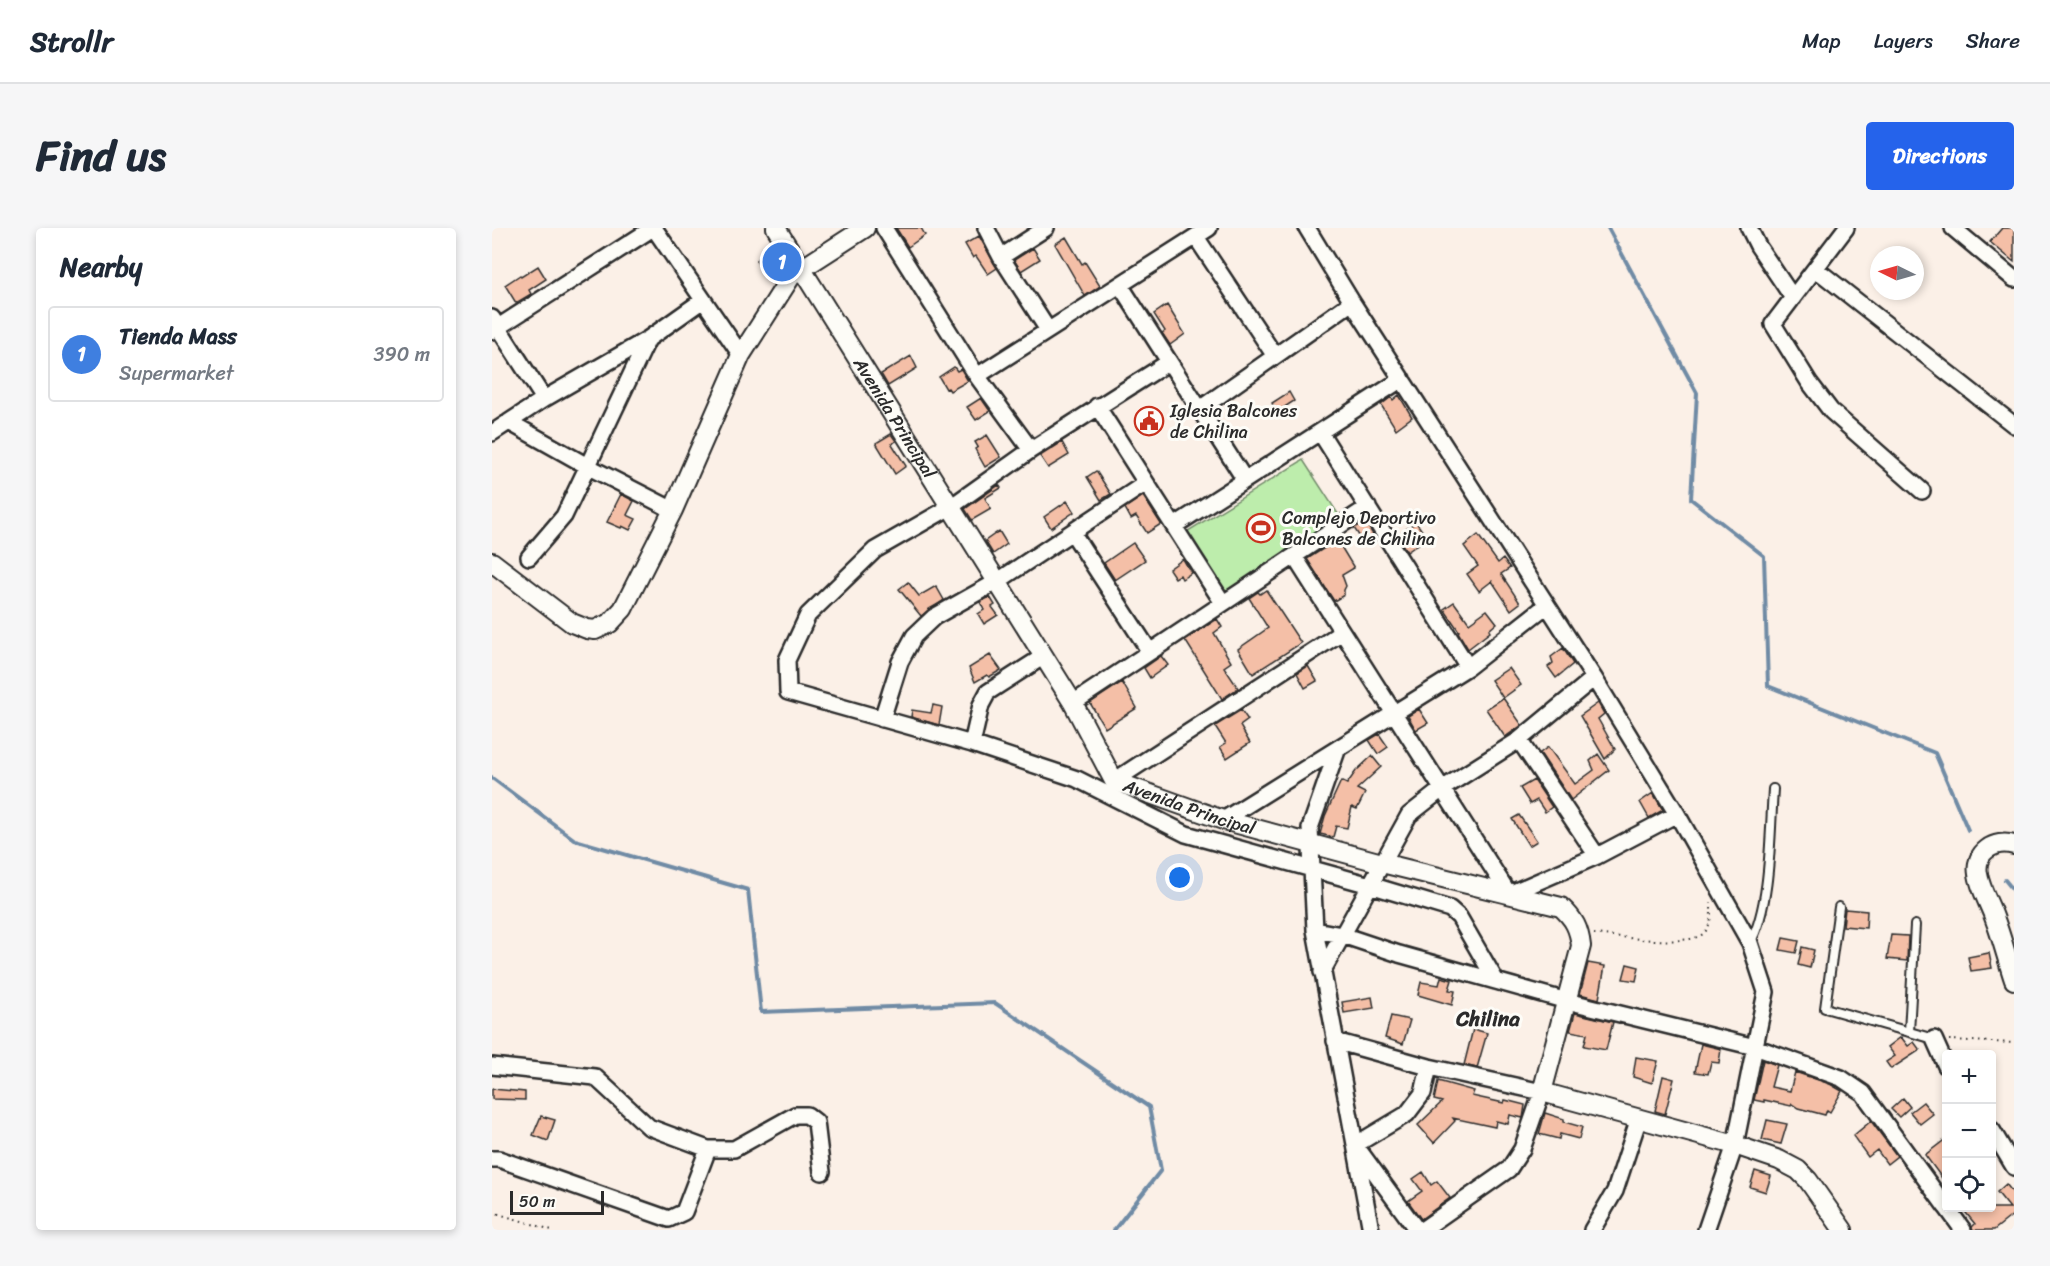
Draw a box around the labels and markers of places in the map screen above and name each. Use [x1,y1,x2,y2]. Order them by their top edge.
pin: 1 [762,240,802,285]
place label: Iglesia Balcones de Chilina [1169,395,1298,448]
public building icon: Iglesia Balcones de Chilina [1133,405,1165,437]
place label: Complejo Deportivo Balcones de Chilina [1282,502,1436,555]
sports icon: Complejo Deportivo Balcones de Chilina [1245,512,1277,544]

